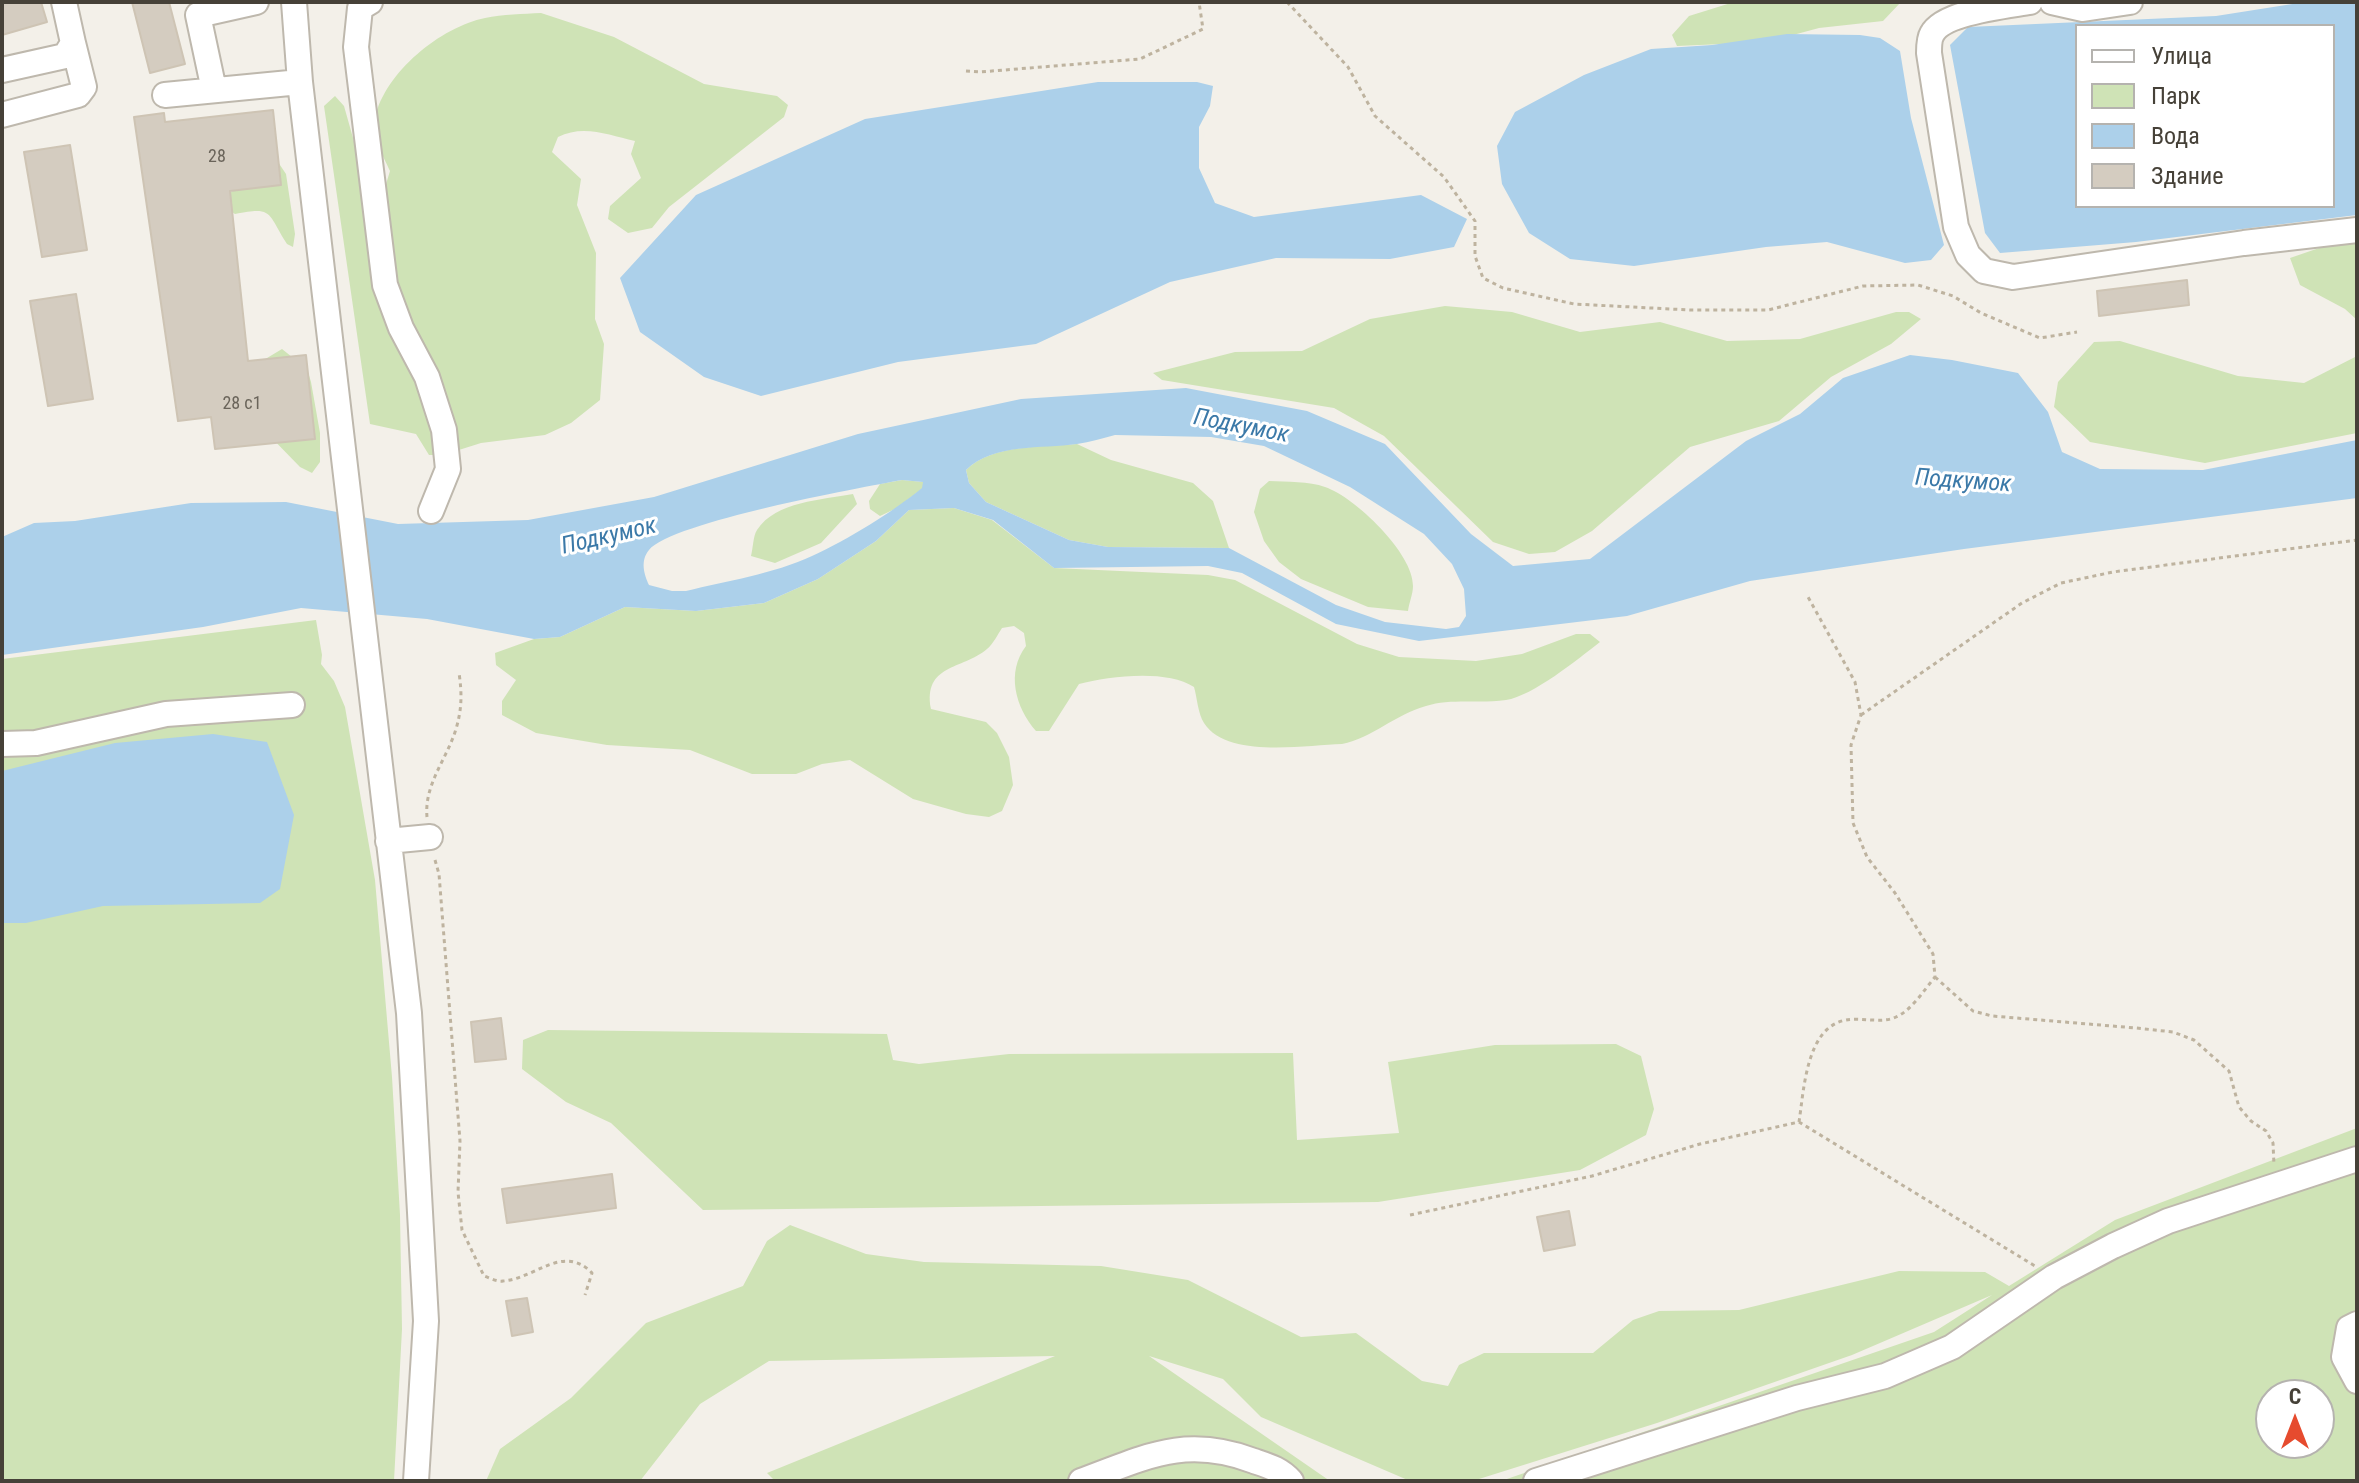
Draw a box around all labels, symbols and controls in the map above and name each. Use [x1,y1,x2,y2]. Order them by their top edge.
legend [2075,24,2335,208]
text: Улица [2151,42,2212,70]
text: Парк [2151,82,2201,110]
text: Вода [2151,122,2200,150]
house number: 28 [208,146,226,168]
text: Здание [2151,162,2223,190]
house number: 28 с1 [222,393,262,415]
water label: Подкумок [1191,404,1291,450]
water label: Подкумок [1914,464,2012,500]
water label: Подкумок [559,512,659,562]
north arrow [2255,1379,2335,1459]
text: С [2289,1384,2301,1409]

